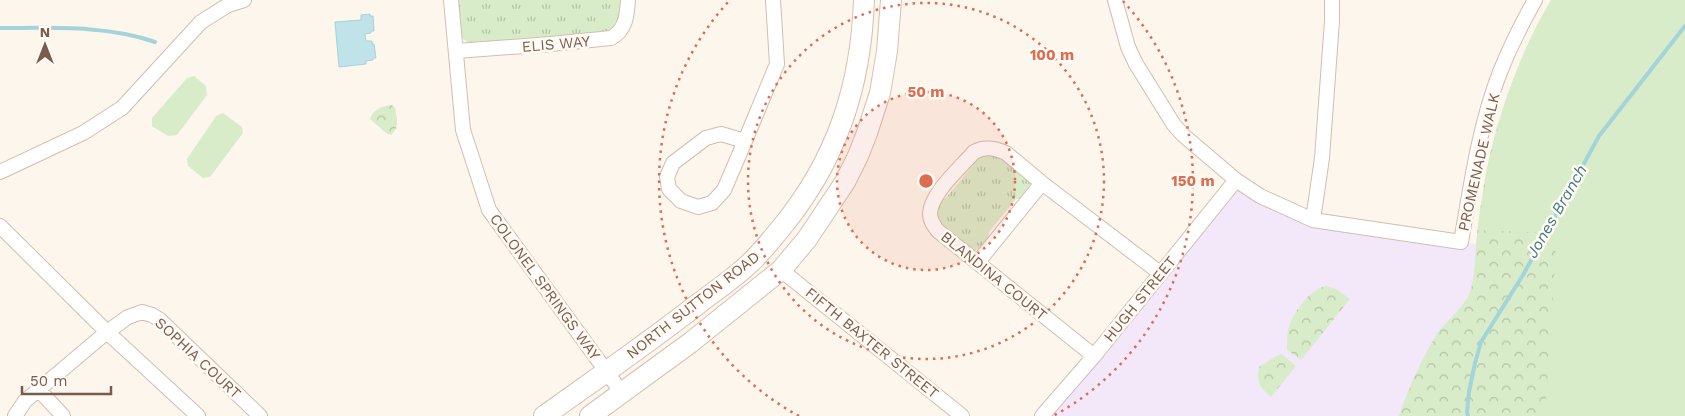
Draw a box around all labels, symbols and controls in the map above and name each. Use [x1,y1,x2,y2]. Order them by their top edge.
north arrow [20,20,70,70]
text: N [40,24,50,40]
street label: ELIS WAY [521,32,591,56]
text: 100 m [1030,46,1074,64]
text: 50 m [908,83,944,101]
street label: PROMENADE WALK [1454,91,1504,233]
water label: Jones Branch [1522,161,1591,261]
centre of rings [917,172,935,190]
text: 150 m [1171,172,1215,190]
street label: COLONEL SPRINGS WAY [486,210,604,364]
street label: BLANDINA COURT [937,228,1051,324]
street label: NORTH SUTTON ROAD [623,247,763,363]
street label: HUGH STREET [1100,253,1180,345]
street label: FIFTH BAXTER STREET [802,284,942,402]
street label: SOPHIA COURT [151,314,245,402]
scale bar [22,364,111,396]
text: 50 m [30,372,67,390]

